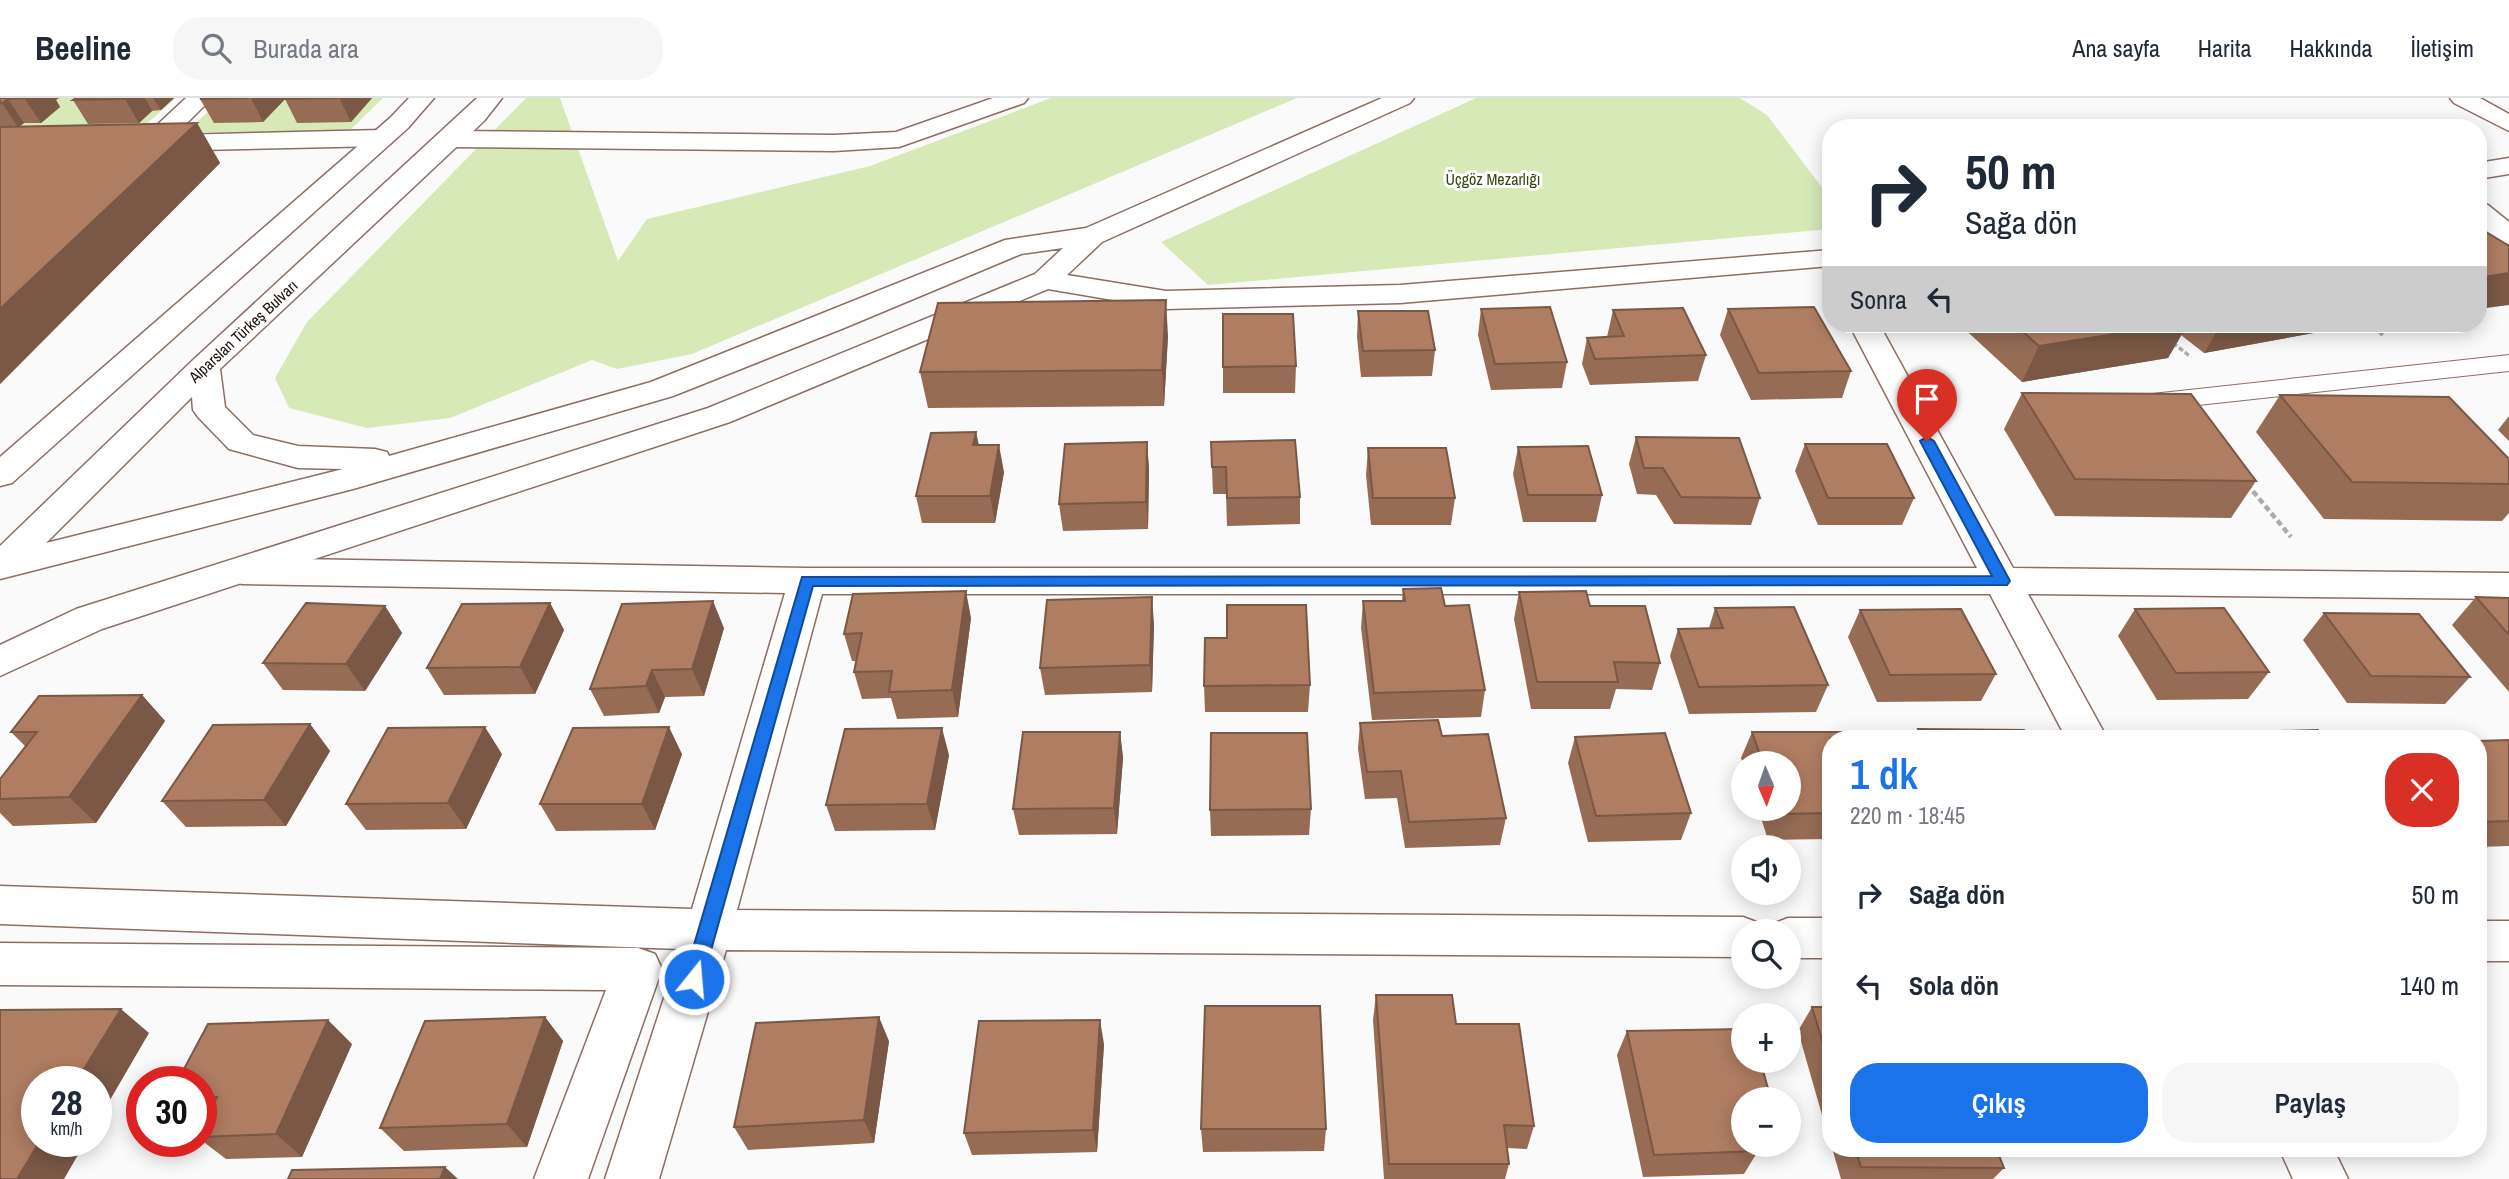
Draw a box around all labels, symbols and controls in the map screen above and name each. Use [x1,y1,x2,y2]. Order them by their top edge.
search box [173,17,663,80]
text: Beeline [35,26,131,70]
icon: search [197,29,235,67]
text: Burada ara [253,31,359,66]
text: Ana sayfa [2072,32,2160,64]
text: Harita [2198,32,2251,64]
text: Hakkında [2289,32,2373,64]
text: İletişim [2411,32,2474,64]
text: 50 m [1965,138,2057,204]
icon: right [1850,147,1941,238]
park label: Üçgöz Mezarlığı [1446,168,1540,190]
text: Sağa dön [1965,201,2077,244]
street label: Alparslan Türkeş Bulvarı [183,275,302,388]
icon: left [1921,280,1959,318]
text: Sonra [1850,282,1907,317]
pin [1897,369,1957,441]
icon: arrive [1908,380,1946,418]
text: 1 dk [1850,746,1918,802]
north arrow [1731,751,1801,821]
map controls [1731,751,1801,1157]
button: close [2385,753,2459,827]
text: 220 m · 18:45 [1850,800,1965,831]
button: sound [1731,835,1801,905]
icon: right [1850,876,1888,914]
text: Sağa dön [1909,877,2005,912]
text: 50 m [2412,877,2459,912]
button: search [1731,919,1801,989]
position arrow [657,942,731,1016]
icon: left [1850,967,1888,1005]
text: Sola dön [1909,968,1999,1003]
text: 140 m [2400,968,2459,1003]
button: + [1731,1003,1801,1073]
button: Çıkış [1850,1063,2148,1143]
button: Paylaş [2162,1063,2459,1143]
speed limit sign: 30 [126,1066,217,1157]
text: 28 [51,1079,82,1126]
button: − [1731,1087,1801,1157]
text: km/h [51,1116,83,1141]

